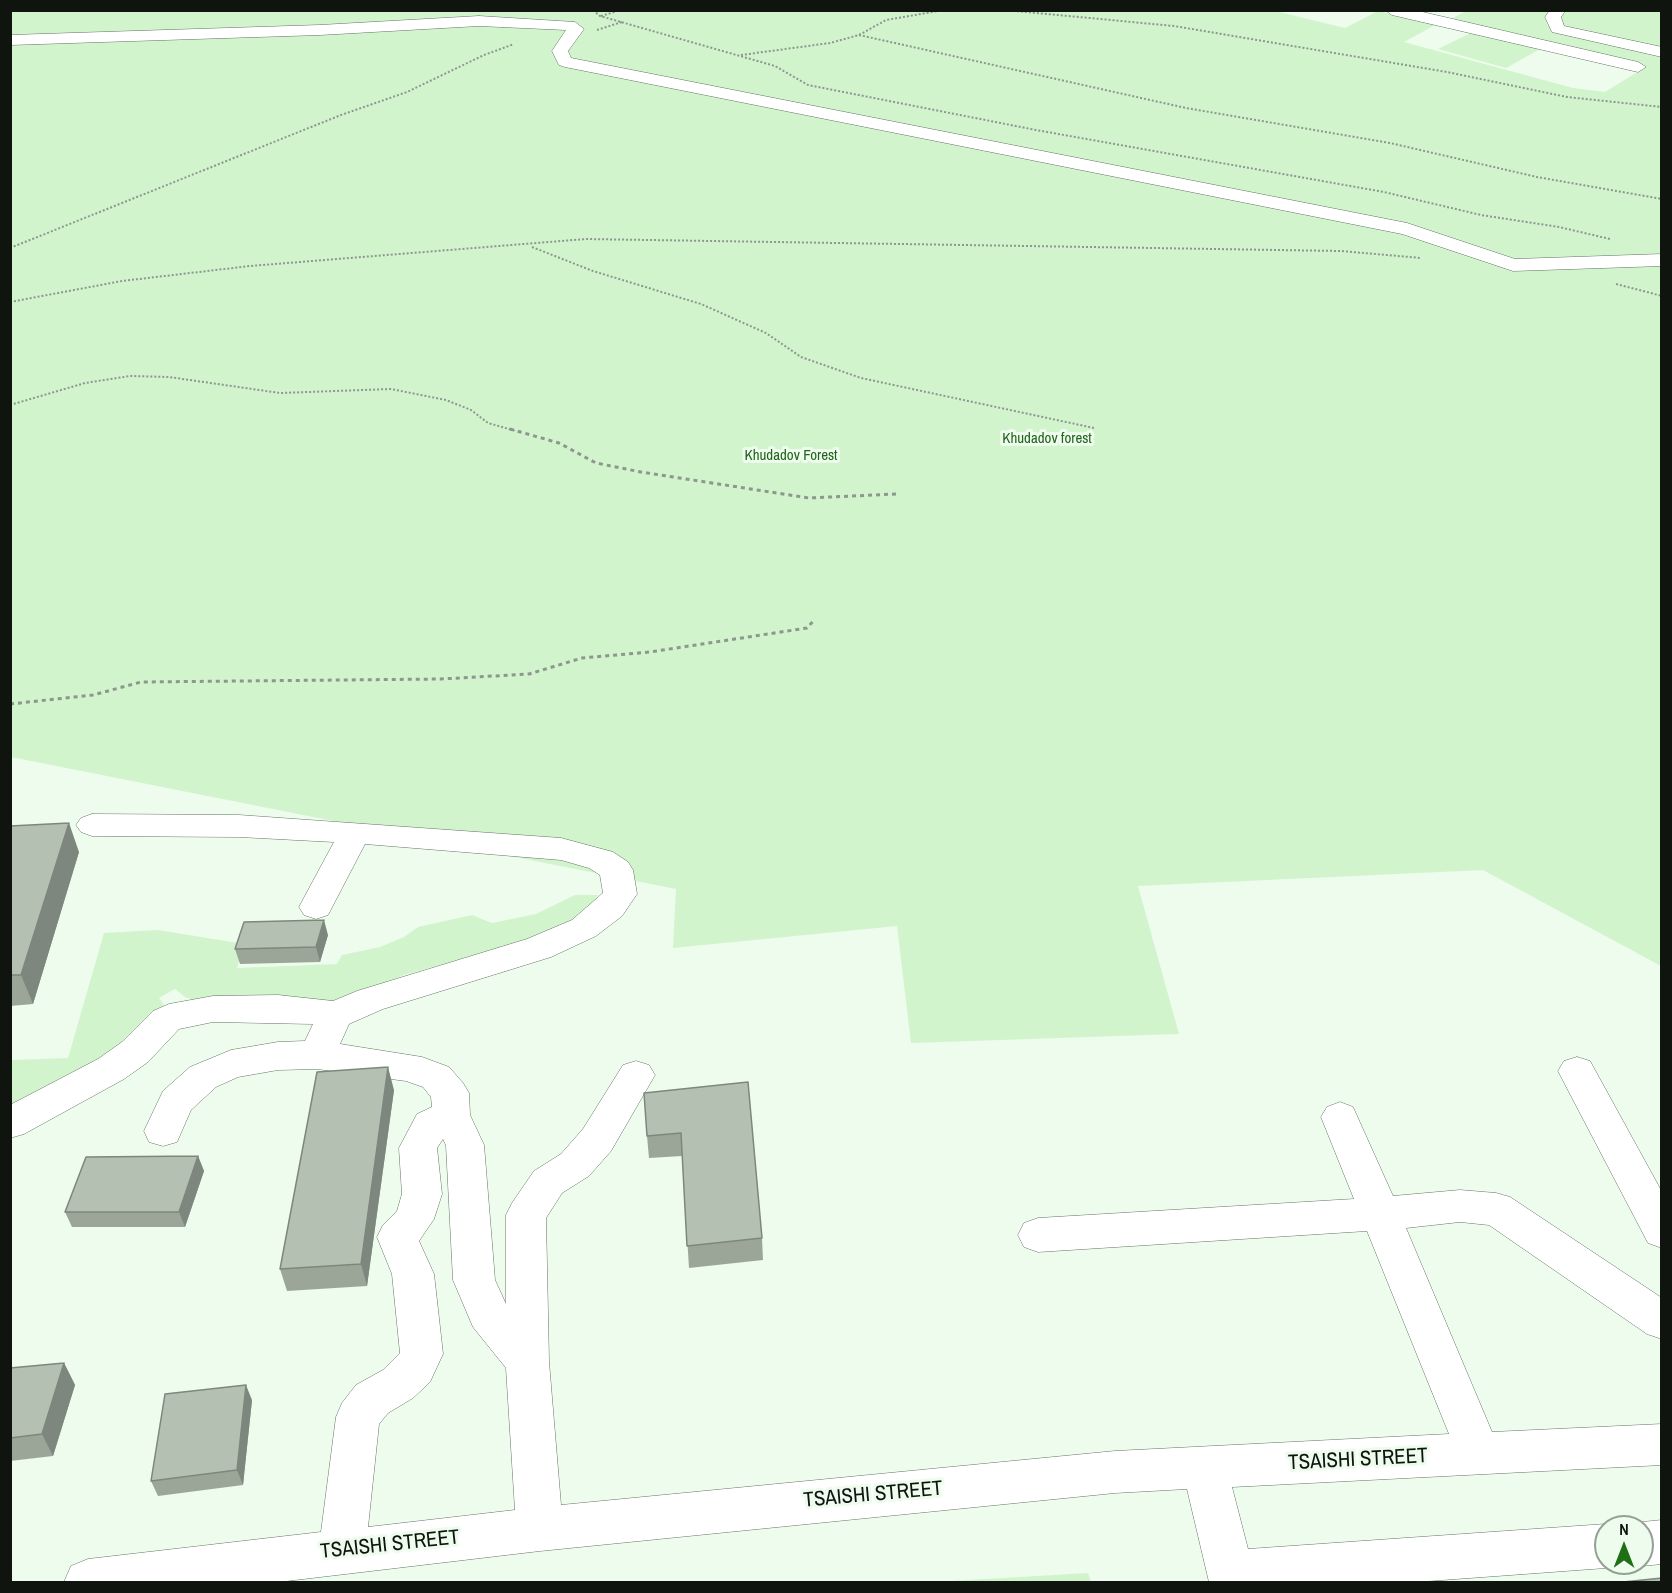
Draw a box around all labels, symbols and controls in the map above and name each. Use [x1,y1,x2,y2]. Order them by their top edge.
park label: Khudadov forest [1002,430,1092,448]
park label: Khudadov Forest [744,447,838,465]
street label: TSAISHI STREET [1288,1444,1428,1476]
street label: TSAISHI STREET [802,1476,944,1514]
north arrow [1594,1515,1654,1575]
text: N [1619,1518,1629,1540]
street label: TSAISHI STREET [319,1525,461,1565]

